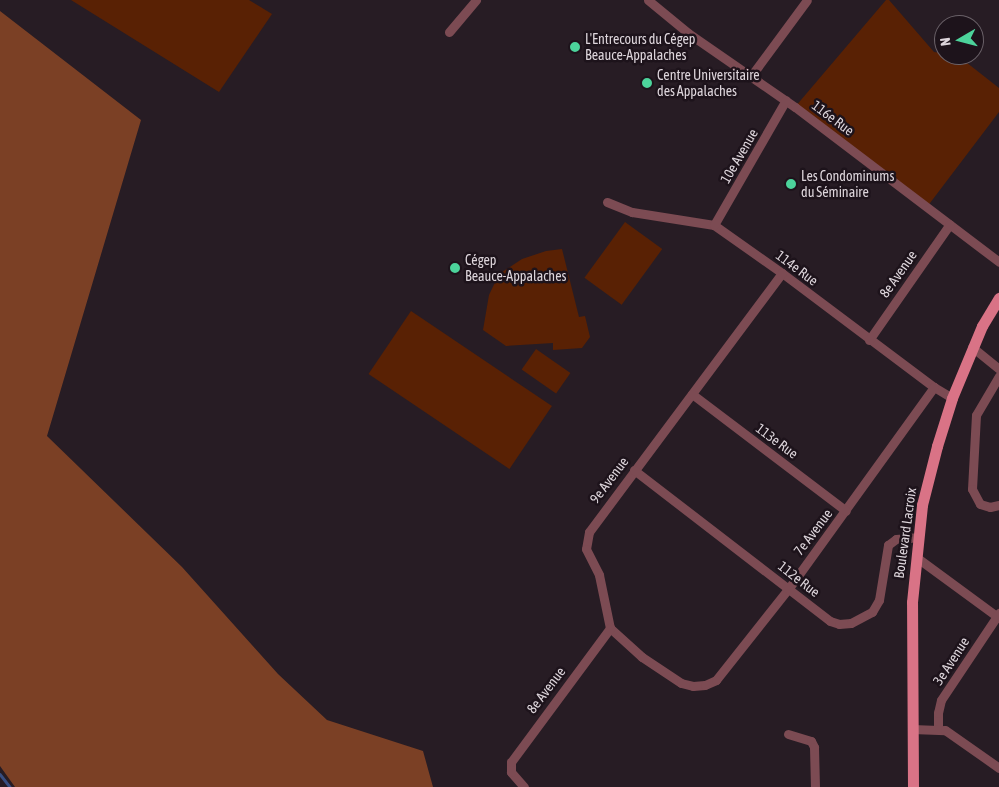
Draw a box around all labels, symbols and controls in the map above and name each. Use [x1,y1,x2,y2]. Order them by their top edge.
north arrow [934,15,984,65]
place label: L'Entrecours du Cégep Beauce-Appalaches [585,31,695,64]
text: N [937,37,954,47]
marker: L'Entrecours du Cégep Beauce-Appalaches [569,41,581,53]
place label: Centre Universitaire des Appalaches [657,67,760,100]
marker: Centre Universitaire des Appalaches [641,77,653,89]
street label: 116e Rue [809,97,857,139]
street label: 10e Avenue [717,126,761,186]
place label: Les Condominums du Séminaire [801,168,894,200]
marker: Les Condominums du Séminaire [785,178,797,190]
street label: 114e Rue [773,247,821,289]
street label: 8e Avenue [876,247,920,301]
place label: Cégep Beauce-Appalaches [465,252,566,284]
marker: Cégep Beauce-Appalaches [449,262,461,274]
street label: 113e Rue [753,420,801,462]
street label: 9e Avenue [586,454,632,506]
street label: Boulevard Lacroix [890,487,920,579]
street label: 7e Avenue [790,506,836,558]
street label: 112e Rue [775,558,823,600]
street label: 3e Avenue [929,634,973,688]
street label: 8e Avenue [523,664,569,716]

